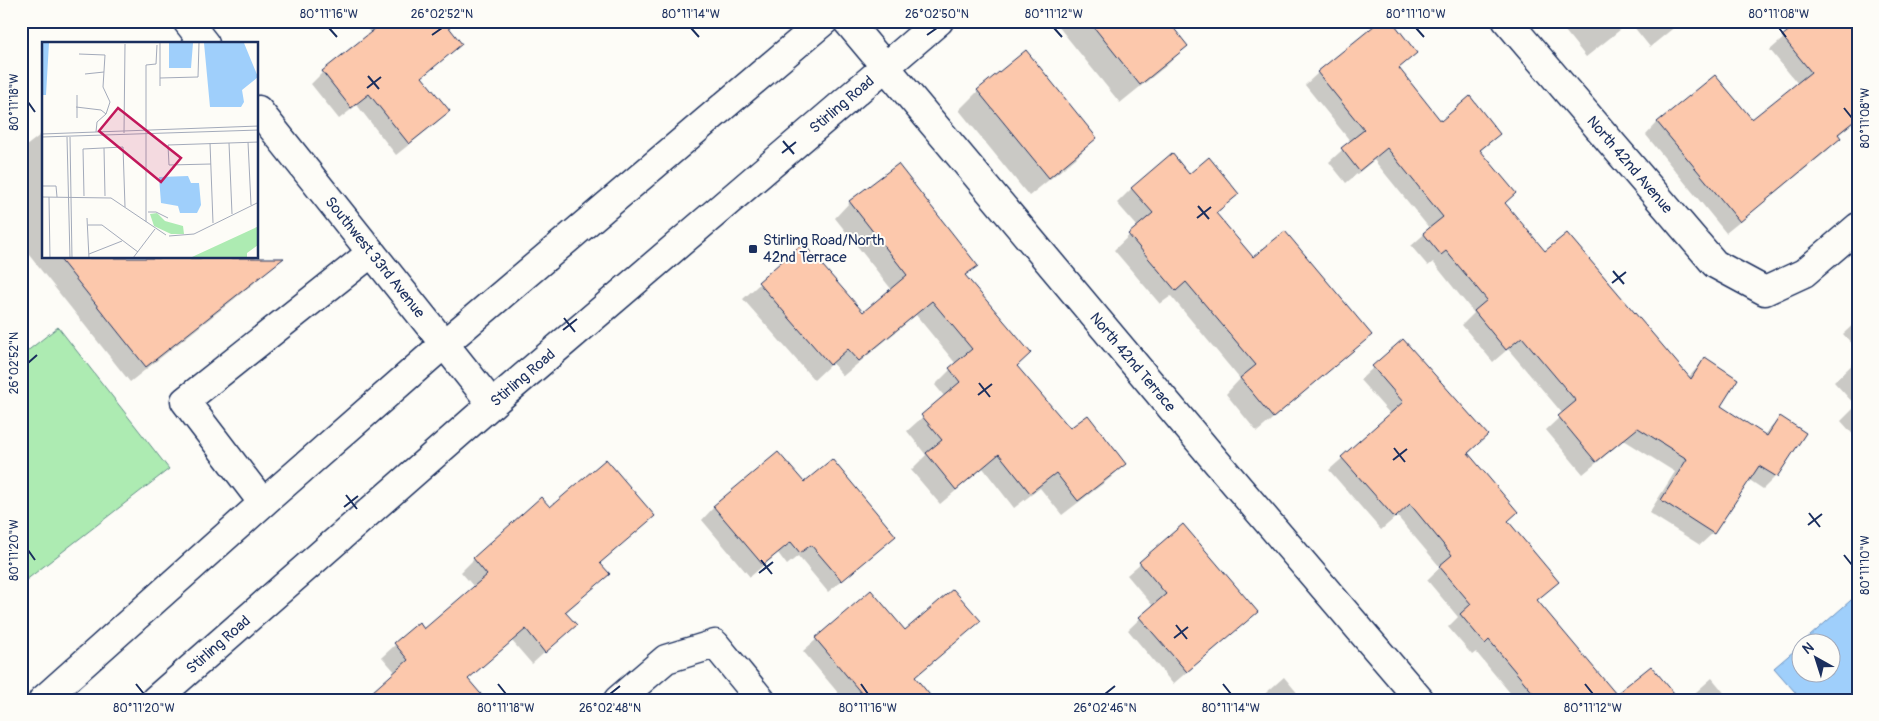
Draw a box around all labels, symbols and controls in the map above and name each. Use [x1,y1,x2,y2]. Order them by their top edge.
text: 80°11'16"W [300,7,358,22]
text: 26°02'52"N [411,7,473,22]
text: 80°11'14"W [662,7,720,22]
text: 26°02'50"N [905,7,969,22]
text: 80°11'12"W [1025,7,1083,22]
text: 80°11'10"W [1386,7,1446,22]
text: 80°11'08"W [1749,7,1809,22]
inset map [42,42,259,259]
street label: Stirling Road [805,71,878,137]
text: 80°11'18"W [7,73,22,131]
text: 80°11'08"W [1858,88,1873,148]
street label: North 42nd Avenue [1583,112,1677,218]
street label: Southwest 33rd Avenue [321,193,429,322]
place label: Stirling Road/North 42nd Terrace [763,231,884,267]
marker: Stirling Road/North 42nd Terrace [747,243,759,255]
street label: North 42nd Terrace [1086,309,1180,416]
text: 26°02'52"N [7,332,22,394]
street label: Stirling Road [486,345,559,411]
text: 80°11'20"W [7,519,22,581]
text: 80°11'10"W [1858,535,1873,595]
street label: Stirling Road [182,611,254,678]
north arrow [1792,634,1842,684]
text: N [1799,639,1817,658]
text: 80°11'20"W [113,701,175,716]
text: 80°11'18"W [477,701,535,716]
text: 26°02'48"N [579,701,641,716]
text: 80°11'16"W [839,701,897,716]
text: 26°02'46"N [1073,701,1137,716]
text: 80°11'14"W [1202,701,1260,716]
text: 80°11'12"W [1564,701,1622,716]

